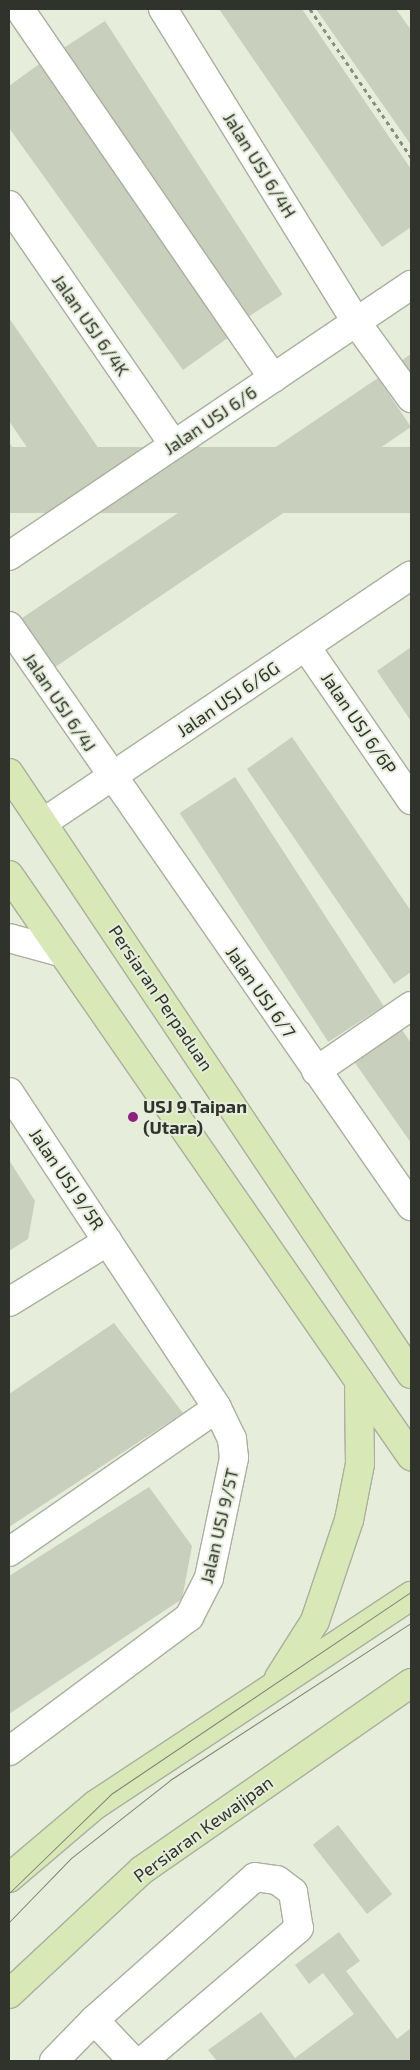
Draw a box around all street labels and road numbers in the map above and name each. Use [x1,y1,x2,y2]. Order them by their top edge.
street label: Jalan USJ 6/4H [219,108,301,222]
street label: Jalan USJ 6/4K [48,270,134,380]
street label: Jalan USJ 6/6 [159,381,261,459]
street label: Jalan USJ 6/4J [19,648,101,756]
street label: Jalan USJ 6/6G [173,657,283,741]
street label: Jalan USJ 6/6P [317,668,401,778]
street label: Persiaran Perpaduan [104,921,218,1075]
street label: Jalan USJ 6/7 [222,942,300,1042]
street label: Jalan USJ 9/5R [25,1124,109,1234]
street label: Jalan USJ 9/5T [195,1466,243,1586]
street label: Persiaran Kewajipan [129,1771,277,1887]

